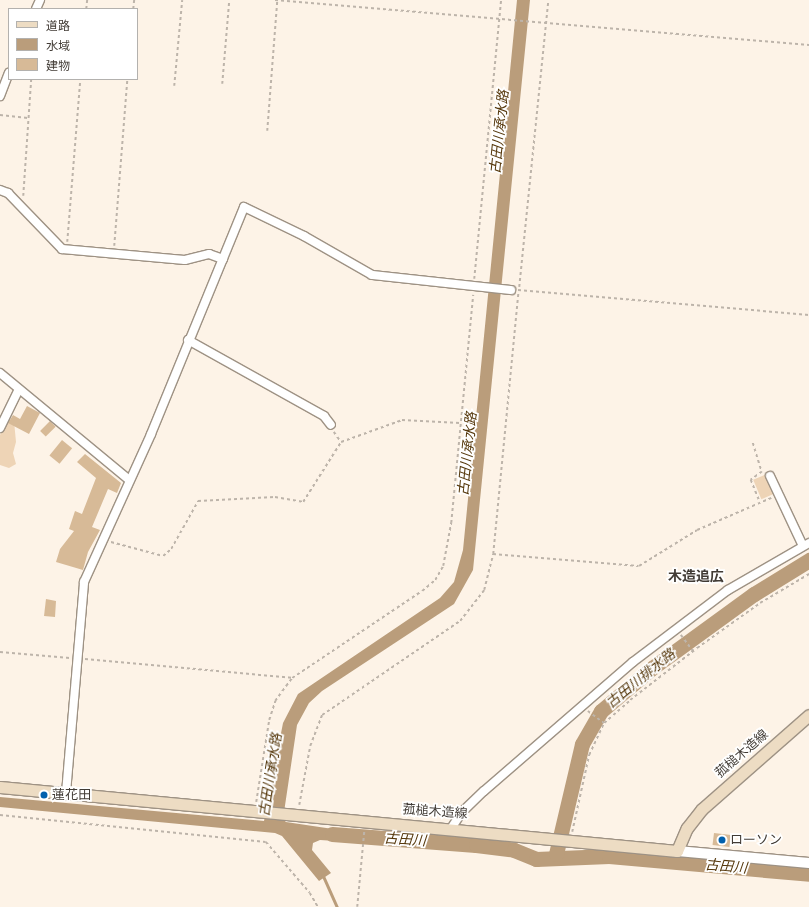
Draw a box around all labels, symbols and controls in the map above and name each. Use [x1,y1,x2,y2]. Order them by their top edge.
legend [8,8,138,80]
text: 道路 [46,19,70,33]
text: 水域 [46,39,70,53]
text: 建物 [46,59,70,73]
water label: 古田川承水路 [487,89,513,175]
water label: 古田川承水路 [455,411,481,497]
district label: 木造追広 [668,569,724,585]
water label: 古田川排水路 [603,646,679,712]
street label: 菰槌木造線 [712,727,772,781]
water label: 古田川承水路 [256,732,286,818]
place label: 蓮花田 [52,787,91,803]
marker: 蓮花田 [39,790,49,800]
street label: 菰槌木造線 [402,802,468,822]
water label: 古田川 [383,830,427,850]
place label: ローソン [730,832,782,848]
marker: ローソン [717,835,727,845]
water label: 古田川 [704,857,748,877]

